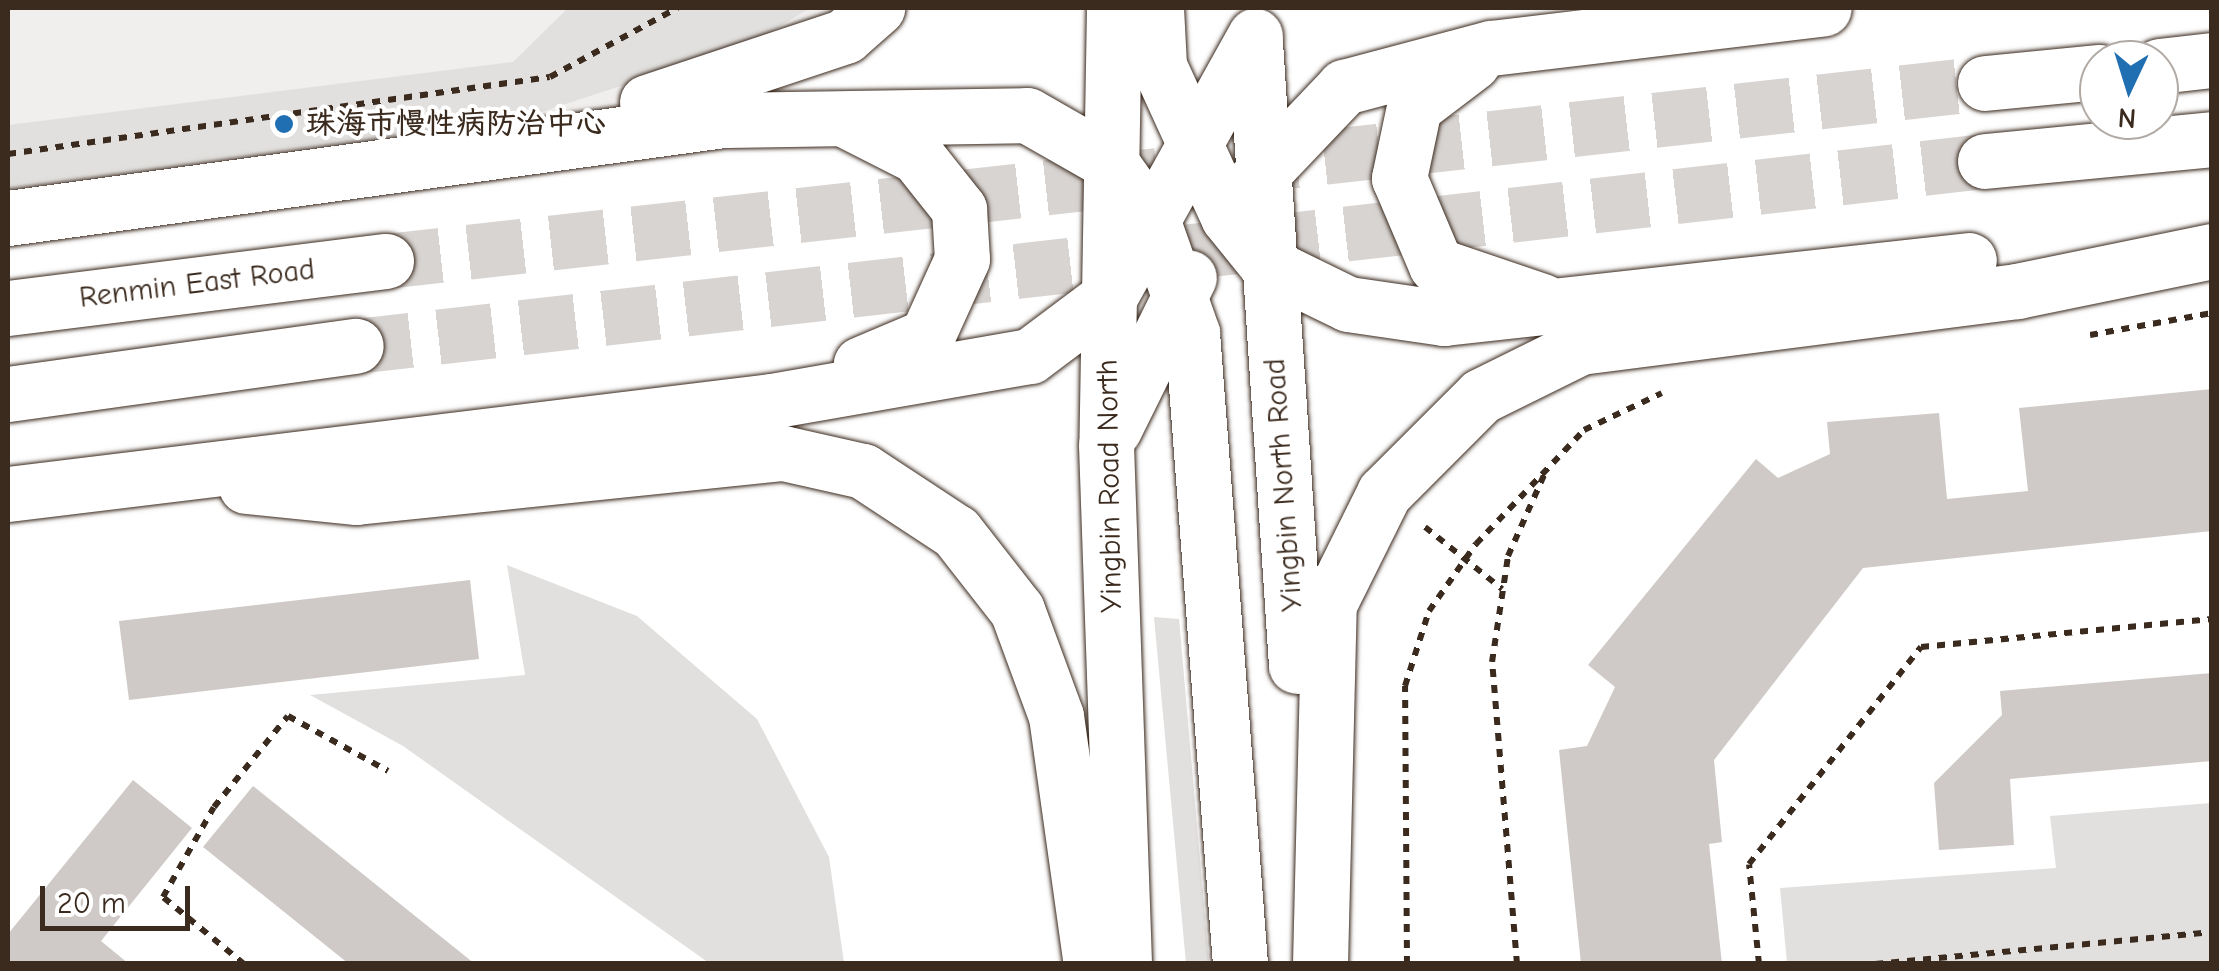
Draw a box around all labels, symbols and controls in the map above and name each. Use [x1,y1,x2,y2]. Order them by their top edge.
north arrow [2079,40,2179,140]
text: N [2117,101,2137,135]
place label: 珠海市慢性病防治中心 [306,106,606,142]
marker: 珠海市慢性病防治中心 [271,111,297,137]
street label: Renmin East Road [77,252,317,316]
street label: Yingbin North Road [1257,357,1311,613]
street label: Yingbin Road North [1090,359,1130,613]
scale bar [45,866,195,928]
text: 20 m [57,886,126,921]

